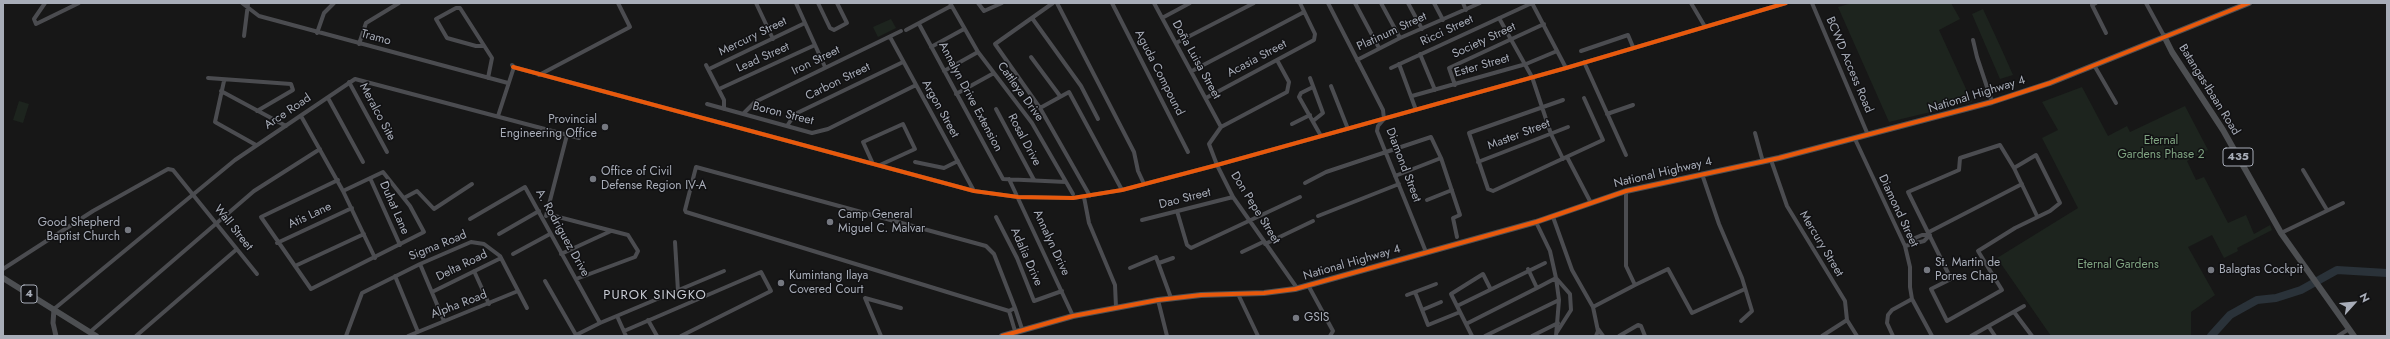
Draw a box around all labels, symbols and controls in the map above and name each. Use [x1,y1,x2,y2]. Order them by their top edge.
street label: Platinum Street [1355,10,1429,54]
street label: Ricci Street [1418,13,1476,49]
street label: Mercury Street [717,14,789,60]
street label: BCWD Access Road [1822,15,1876,115]
street label: Doña Luisa Street [1168,18,1224,102]
street label: Society Street [1450,20,1518,62]
street label: Tramo [359,27,393,49]
street label: Aguda Compound [1131,28,1187,118]
street label: Acasia Street [1225,37,1289,81]
street label: Lead Street [734,40,792,76]
street label: Annalyn Drive Extension [935,40,1005,154]
street label: Batangas-Ibaan Road [2175,42,2243,138]
street label: Iron Street [789,43,843,79]
street label: Ester Street [1453,51,1511,81]
street label: Carbon Street [803,60,873,104]
street label: Cattleya Drive [994,60,1046,124]
street label: National Highway 4 [1927,73,2027,117]
street label: Argon Street [918,78,962,140]
street label: Meralco Site [356,81,398,143]
street label: Arce Road [262,91,314,133]
street label: Boron Street [751,99,815,129]
street label: Rosal Drive [1004,111,1044,169]
place label: Provincial Engineering Office [500,113,597,141]
street label: Master Street [1486,116,1552,154]
marker: Provincial Engineering Office [600,122,610,132]
street label: Diamond Street [1382,126,1424,204]
park label: Eternal Gardens Phase 2 [2117,134,2205,162]
road number: 435 [2223,148,2253,166]
street label: National Highway 4 [1612,155,1714,191]
place label: Office of Civil Defense Region IV-A [601,165,706,193]
street label: Don Pepe Street [1227,169,1283,247]
street label: Diamond Street [1875,172,1921,250]
marker: Office of Civil Defense Region IV-A [588,174,598,184]
street label: Duhat Lane [376,179,412,237]
street label: Dao Street [1158,186,1212,212]
street label: A. Rodriguez Drive [532,187,592,279]
street label: Atis Lane [286,200,334,232]
street label: Wall Street [210,202,256,254]
place label: Camp General Miguel C. Malvar [838,208,925,236]
street label: Annalyn Drive [1029,208,1073,278]
street label: Mercury Street [1796,209,1846,279]
place label: Good Shepherd Baptist Church [38,216,120,244]
marker: Camp General Miguel C. Malvar [825,217,835,227]
marker: Good Shepherd Baptist Church [123,225,133,235]
street label: Adalia Drive [1007,226,1045,288]
street label: Sigma Road [407,228,469,264]
street label: National Highway 4 [1302,242,1402,284]
street label: Delta Road [434,247,490,285]
place label: St. Martin de Porres Chap [1935,256,2000,284]
park label: Eternal Gardens [2077,258,2159,272]
place label: Balagtas Cockpit [2219,263,2303,277]
marker: St. Martin de Porres Chap [1922,265,1932,275]
marker: Balagtas Cockpit [2206,265,2216,275]
place label: Kumintang Ilaya Covered Court [789,269,868,297]
marker: Kumintang Ilaya Covered Court [776,278,786,288]
north arrow [2334,283,2374,323]
road number: 4 [21,285,37,303]
street label: Alpha Road [429,288,489,322]
district label: PUROK SINGKO [603,288,707,304]
text: N [2356,290,2374,305]
place label: GSIS [1304,311,1329,325]
marker: GSIS [1291,313,1301,323]

